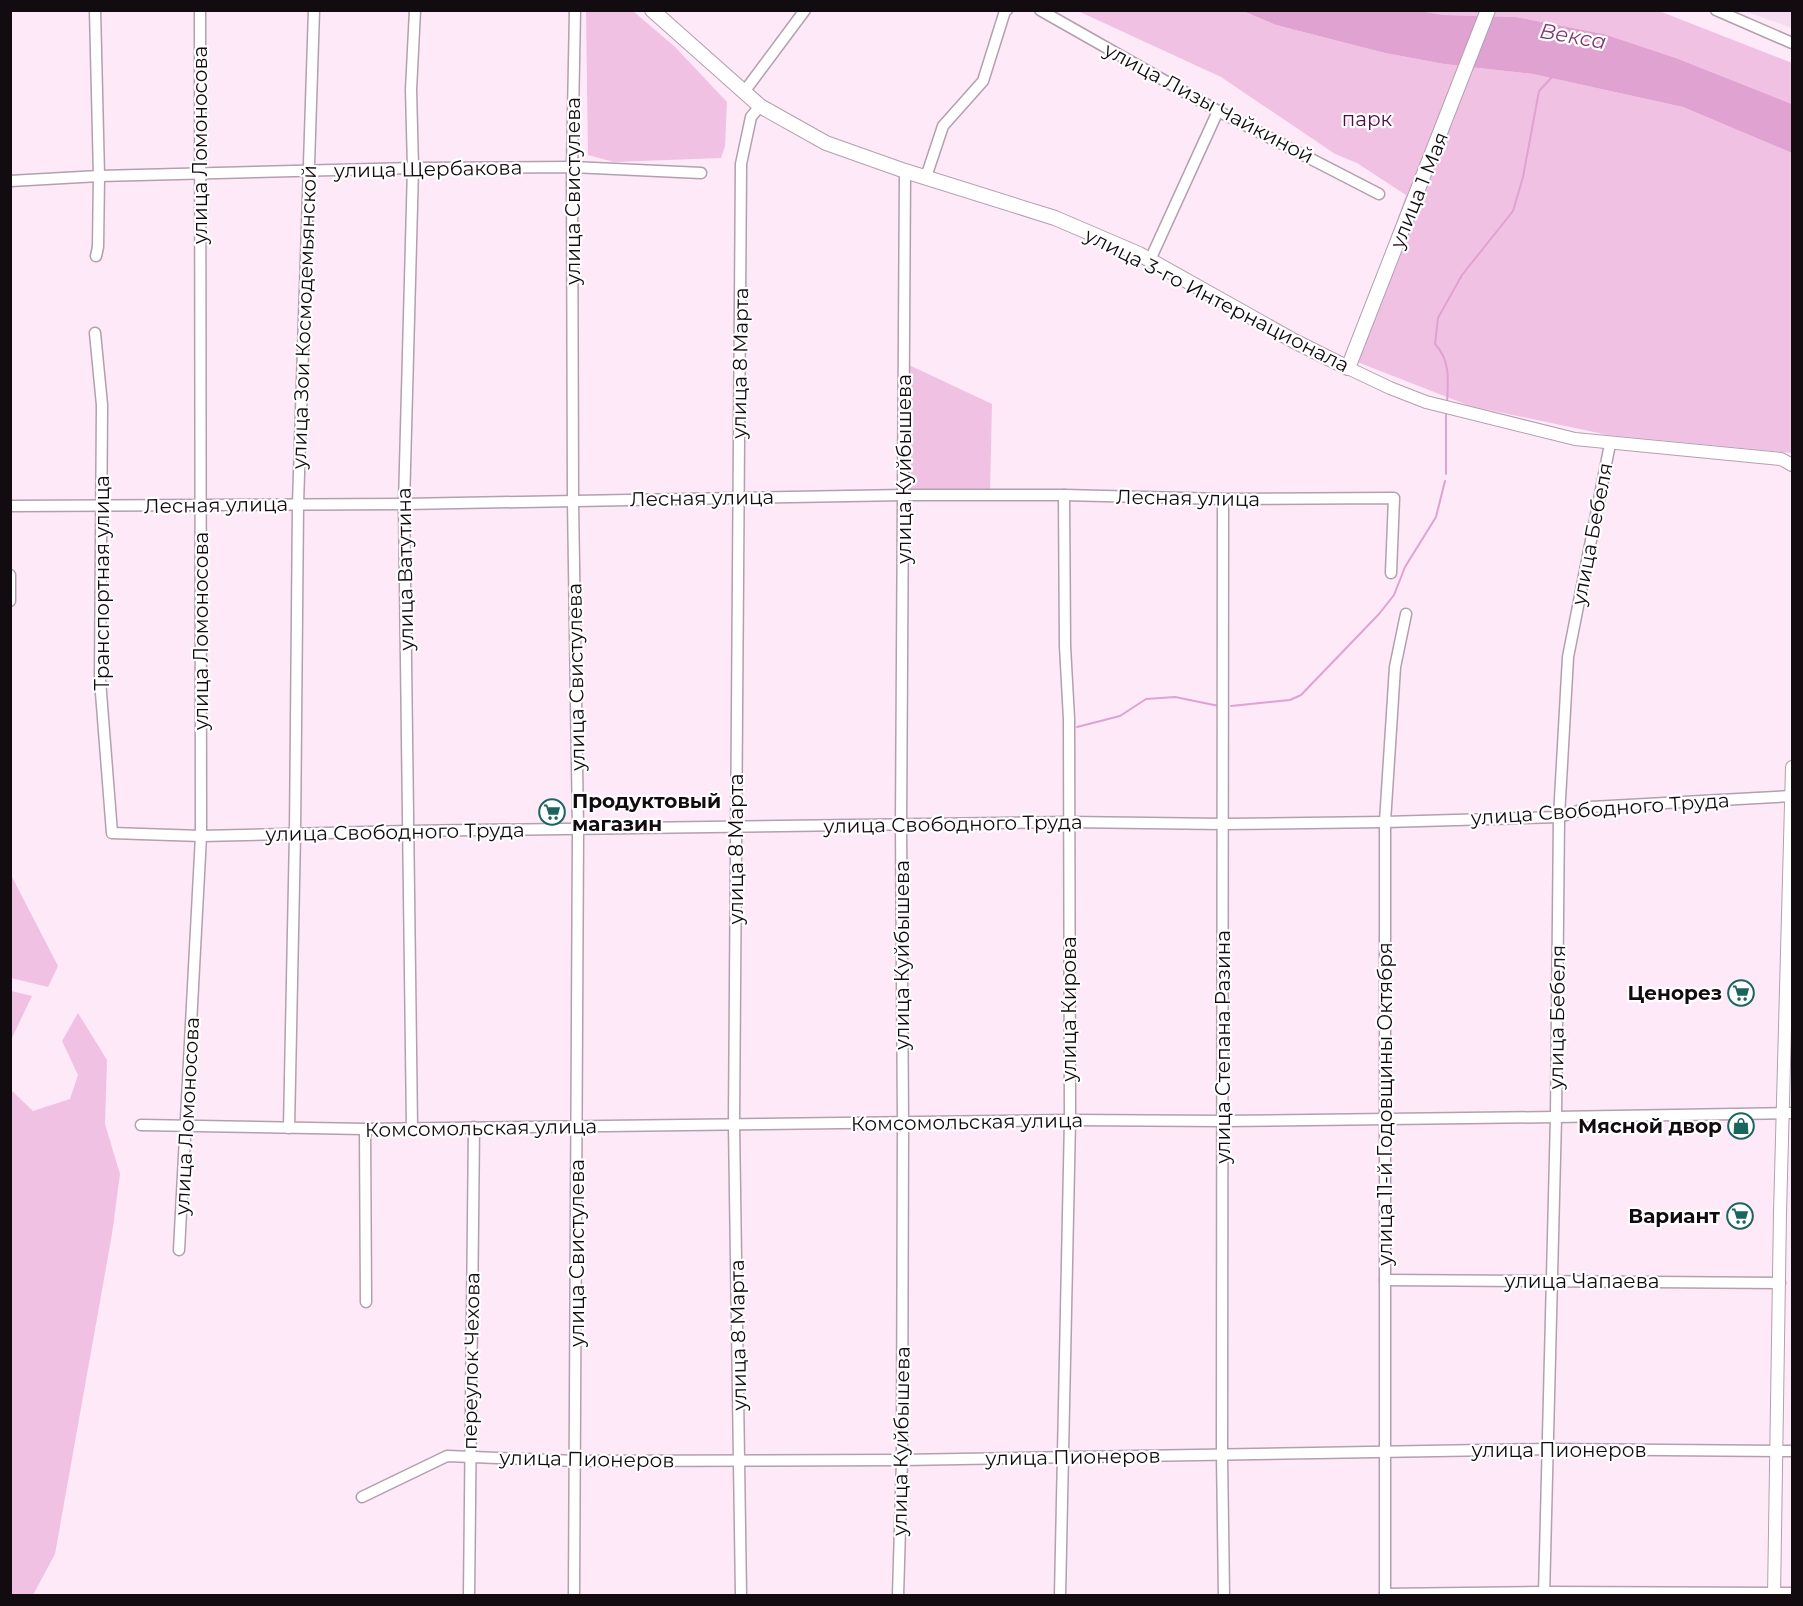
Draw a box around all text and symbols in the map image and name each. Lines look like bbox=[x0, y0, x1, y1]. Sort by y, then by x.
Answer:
water label: Векса bbox=[1538, 18, 1608, 54]
street label: улица Лизы Чайкиной bbox=[1099, 37, 1318, 168]
street label: улица Ломоносова bbox=[188, 46, 212, 245]
street label: улица Свистулева bbox=[561, 97, 585, 286]
park label: парк bbox=[1342, 107, 1393, 131]
street label: улица 1 Мая bbox=[1384, 128, 1453, 253]
street label: улица Щербакова bbox=[333, 155, 522, 183]
street label: улица Зои Космодемьянской bbox=[287, 165, 321, 470]
street label: улица 3-го Интернационала bbox=[1080, 222, 1353, 377]
street label: улица 8 Марта bbox=[727, 287, 753, 440]
street label: улица Куйбышева bbox=[892, 374, 916, 565]
street label: улица Бебеля bbox=[1566, 461, 1618, 608]
street label: Транспортная улица bbox=[90, 475, 114, 691]
street label: Лесная улица bbox=[630, 485, 774, 511]
street label: Лесная улица bbox=[1116, 485, 1260, 511]
street label: улица Ватутина bbox=[392, 487, 418, 652]
street label: Лесная улица bbox=[144, 492, 288, 518]
street label: улица Ломоносова bbox=[189, 532, 213, 731]
street label: улица Свистулева bbox=[562, 583, 590, 772]
street label: улица 8 Марта bbox=[724, 773, 748, 926]
street label: улица Свободного Труда bbox=[1469, 788, 1730, 830]
place label: Продуктовый магазин bbox=[572, 789, 721, 836]
supermarket icon: Продуктовый магазин bbox=[537, 797, 567, 827]
street label: улица Свободного Труда bbox=[822, 810, 1083, 838]
street label: улица Свободного Труда bbox=[264, 818, 525, 846]
street label: улица Куйбышева bbox=[890, 860, 914, 1051]
street label: улица Степана Разина bbox=[1211, 930, 1235, 1165]
street label: улица Кирова bbox=[1057, 936, 1081, 1083]
street label: улица 11-й Годовщины Октября bbox=[1373, 942, 1397, 1267]
street label: улица Бебеля bbox=[1544, 944, 1570, 1091]
supermarket icon: Ценорез bbox=[1726, 978, 1756, 1008]
place label: Ценорез bbox=[1628, 981, 1722, 1005]
street label: улица Ломоносова bbox=[170, 1016, 204, 1217]
street label: Комсомольская улица bbox=[851, 1108, 1083, 1136]
shop icon: Мясной двор bbox=[1726, 1111, 1756, 1141]
street label: Комсомольская улица bbox=[365, 1114, 597, 1142]
place label: Мясной двор bbox=[1578, 1114, 1722, 1138]
street label: улица Свистулева bbox=[565, 1159, 589, 1348]
supermarket icon: Вариант bbox=[1725, 1201, 1755, 1231]
place label: Вариант bbox=[1628, 1204, 1720, 1228]
street label: улица 8 Марта bbox=[725, 1259, 751, 1412]
street label: улица Чапаева bbox=[1504, 1269, 1659, 1293]
street label: переулок Чехова bbox=[457, 1272, 485, 1450]
street label: улица Куйбышева bbox=[887, 1346, 915, 1537]
street label: улица Пионеров bbox=[1470, 1438, 1647, 1462]
street label: улица Пионеров bbox=[984, 1443, 1161, 1471]
street label: улица Пионеров bbox=[498, 1445, 675, 1473]

